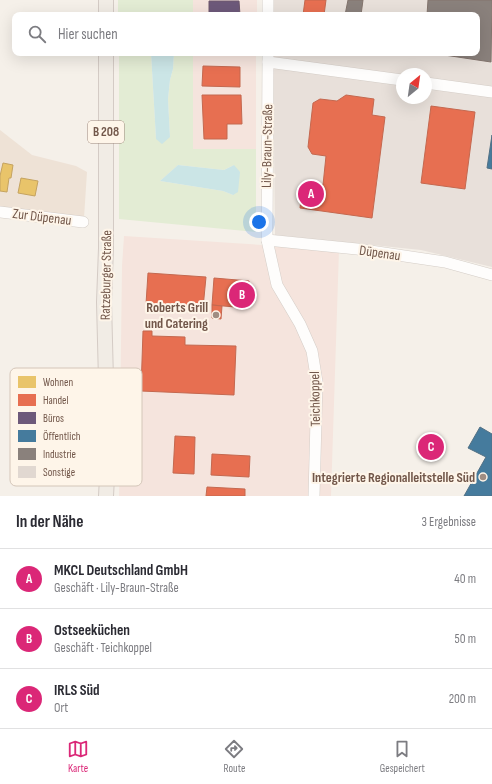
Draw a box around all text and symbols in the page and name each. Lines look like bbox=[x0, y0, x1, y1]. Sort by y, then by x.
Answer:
search box bbox=[12, 12, 480, 56]
icon: search bbox=[26, 23, 48, 45]
text: Hier suchen bbox=[58, 25, 118, 44]
north arrow bbox=[396, 68, 432, 104]
street label: Lily-Braun-Straße bbox=[258, 104, 276, 188]
road number: B 208 bbox=[88, 121, 124, 143]
pin: A bbox=[298, 179, 324, 209]
street label: Zur Düpenau bbox=[12, 205, 73, 229]
your location bbox=[249, 212, 269, 232]
street label: Ratzeburger Straße bbox=[97, 230, 115, 320]
street label: Düpenau bbox=[358, 242, 402, 264]
pin: B bbox=[229, 280, 255, 310]
place label: Roberts Grill und Catering bbox=[145, 299, 208, 332]
marker: Roberts Grill und Catering bbox=[211, 310, 221, 320]
legend bbox=[10, 368, 142, 486]
street label: Teichkoppel bbox=[306, 371, 324, 427]
text: Wohnen bbox=[43, 376, 73, 389]
text: Handel bbox=[43, 394, 69, 407]
text: Büros bbox=[43, 412, 64, 425]
text: Öffentlich bbox=[43, 430, 81, 443]
pin: C bbox=[418, 432, 444, 462]
text: Industrie bbox=[43, 448, 76, 461]
text: Sonstige bbox=[43, 466, 75, 479]
place label: Integrierte Regionalleitstelle Süd bbox=[312, 469, 475, 486]
marker: Integrierte Regionalleitstelle Süd bbox=[478, 472, 488, 482]
text: In der Nähe bbox=[16, 512, 83, 532]
text: 3 Ergebnisse bbox=[422, 514, 476, 530]
text: MKCL Deutschland GmbH bbox=[54, 561, 188, 580]
text: A bbox=[26, 571, 32, 587]
text: 40 m bbox=[454, 571, 476, 587]
text: Geschäft · Lily-Braun-Straße bbox=[54, 580, 179, 596]
text: Ostseeküchen bbox=[54, 621, 130, 640]
text: B bbox=[26, 631, 32, 647]
text: 50 m bbox=[455, 631, 476, 647]
text: Geschäft · Teichkoppel bbox=[54, 640, 152, 656]
text: IRLS Süd bbox=[54, 681, 100, 700]
text: C bbox=[26, 691, 32, 707]
text: 200 m bbox=[449, 691, 476, 707]
text: Ort bbox=[54, 700, 68, 716]
tab: Karte bbox=[67, 738, 89, 775]
tab: Route bbox=[223, 738, 245, 775]
tab: Gespeichert bbox=[380, 738, 425, 775]

